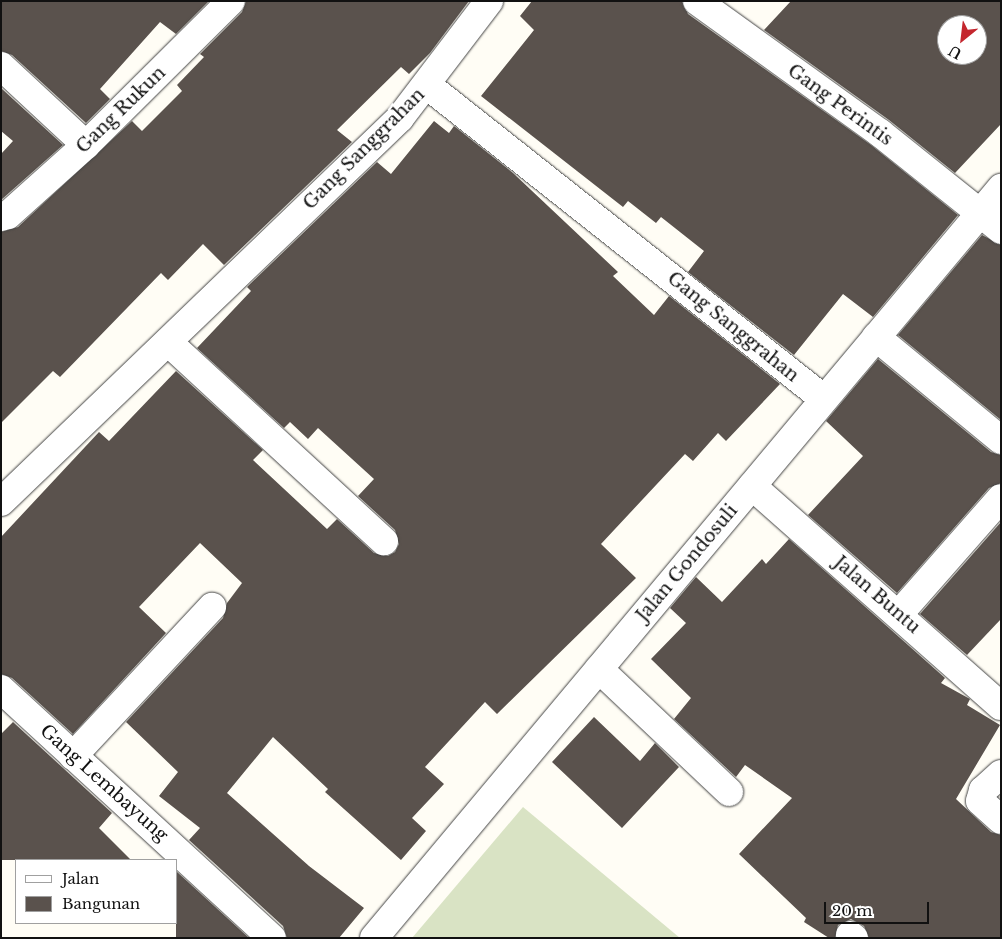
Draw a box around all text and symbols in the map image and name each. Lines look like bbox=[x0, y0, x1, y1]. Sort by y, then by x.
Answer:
north arrow bbox=[937, 15, 987, 65]
text: U bbox=[945, 41, 965, 63]
street label: Gang Perintis bbox=[783, 60, 897, 150]
street label: Gang Rukun bbox=[72, 62, 170, 158]
street label: Gang Sanggrahan bbox=[299, 84, 429, 214]
street label: Gang Sanggrahan bbox=[663, 267, 803, 387]
street label: Jalan Gondosuli bbox=[632, 500, 742, 626]
street label: Jalan Buntu bbox=[830, 552, 924, 638]
street label: Gang Lembayung bbox=[36, 720, 172, 846]
legend bbox=[15, 859, 178, 924]
text: Jalan bbox=[62, 869, 99, 888]
scale bar bbox=[827, 892, 932, 924]
text: Bangunan bbox=[62, 894, 140, 913]
text: 20 m bbox=[832, 901, 872, 920]

